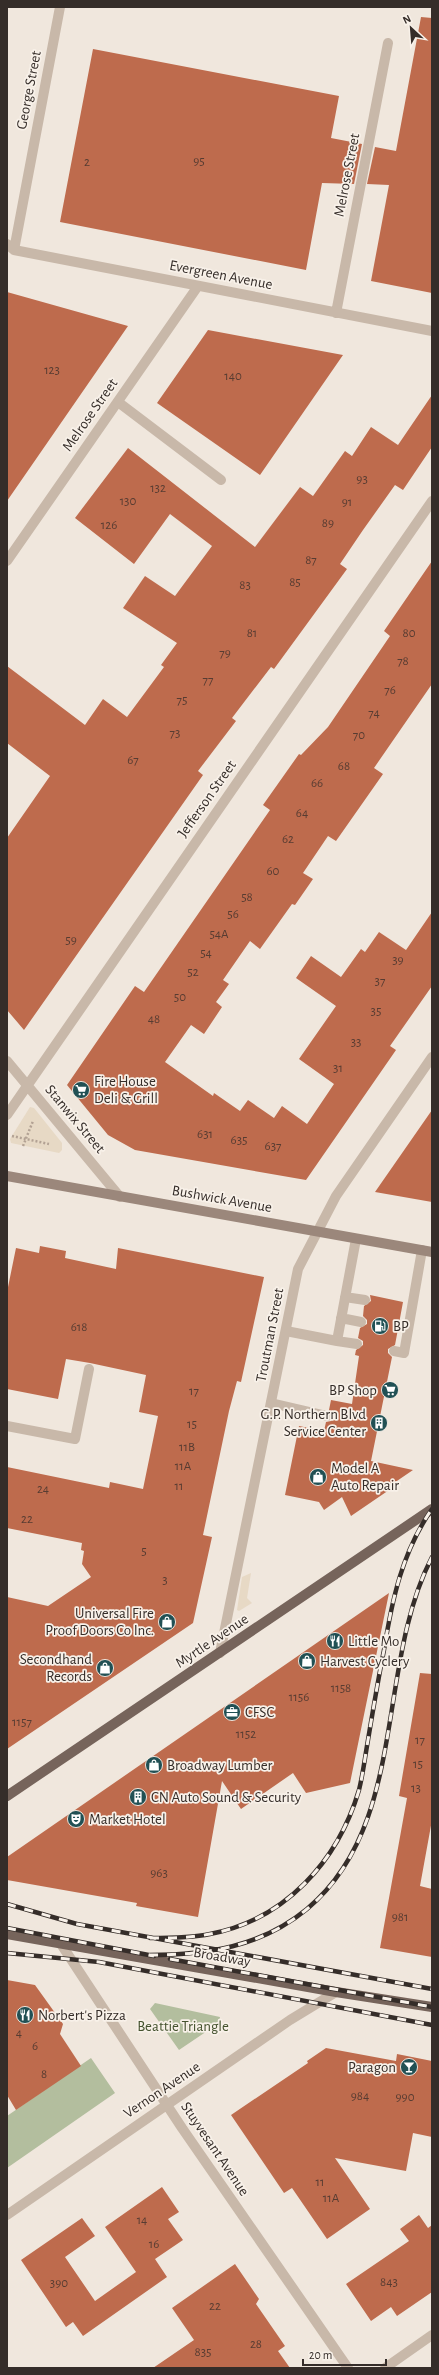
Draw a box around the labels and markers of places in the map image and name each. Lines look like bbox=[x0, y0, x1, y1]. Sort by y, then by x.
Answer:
place label: Fire House Deli & Grill bbox=[94, 1074, 158, 1106]
supermarket icon: Fire House Deli & Grill bbox=[71, 1080, 91, 1100]
fuel station icon: BP bbox=[370, 1316, 390, 1336]
place label: BP bbox=[393, 1319, 409, 1334]
supermarket icon: BP Shop bbox=[380, 1380, 400, 1400]
place label: BP Shop bbox=[329, 1383, 377, 1398]
place label: G.P. Northern Blvd Service Center bbox=[260, 1407, 366, 1439]
building icon: G.P. Northern Blvd Service Center bbox=[369, 1413, 389, 1433]
place label: Model A Auto Repair bbox=[331, 1461, 399, 1493]
shop icon: Model A Auto Repair bbox=[308, 1467, 328, 1487]
place label: Universal Fire Proof Doors Co Inc. bbox=[45, 1606, 154, 1638]
shop icon: Universal Fire Proof Doors Co Inc. bbox=[157, 1612, 177, 1632]
restaurant icon: Little Mo bbox=[325, 1631, 345, 1651]
place label: Little Mo bbox=[348, 1634, 399, 1649]
shop icon: Harvest Cyclery bbox=[297, 1651, 317, 1671]
place label: Secondhand Records bbox=[20, 1652, 92, 1684]
place label: Harvest Cyclery bbox=[320, 1654, 410, 1669]
shop icon: Secondhand Records bbox=[95, 1658, 115, 1678]
office icon: CFSC bbox=[222, 1702, 242, 1722]
place label: CFSC bbox=[245, 1705, 274, 1720]
shop icon: Broadway Lumber bbox=[144, 1755, 164, 1775]
place label: Broadway Lumber bbox=[167, 1758, 273, 1773]
building icon: CN Auto Sound & Security bbox=[128, 1787, 148, 1807]
place label: CN Auto Sound & Security bbox=[151, 1790, 302, 1805]
theatre icon: Market Hotel bbox=[66, 1809, 86, 1829]
place label: Market Hotel bbox=[89, 1812, 166, 1827]
restaurant icon: Norbert's Pizza bbox=[15, 2005, 35, 2025]
place label: Norbert's Pizza bbox=[38, 2008, 126, 2023]
bar icon: Paragon bbox=[399, 2057, 419, 2077]
place label: Paragon bbox=[348, 2060, 396, 2075]

